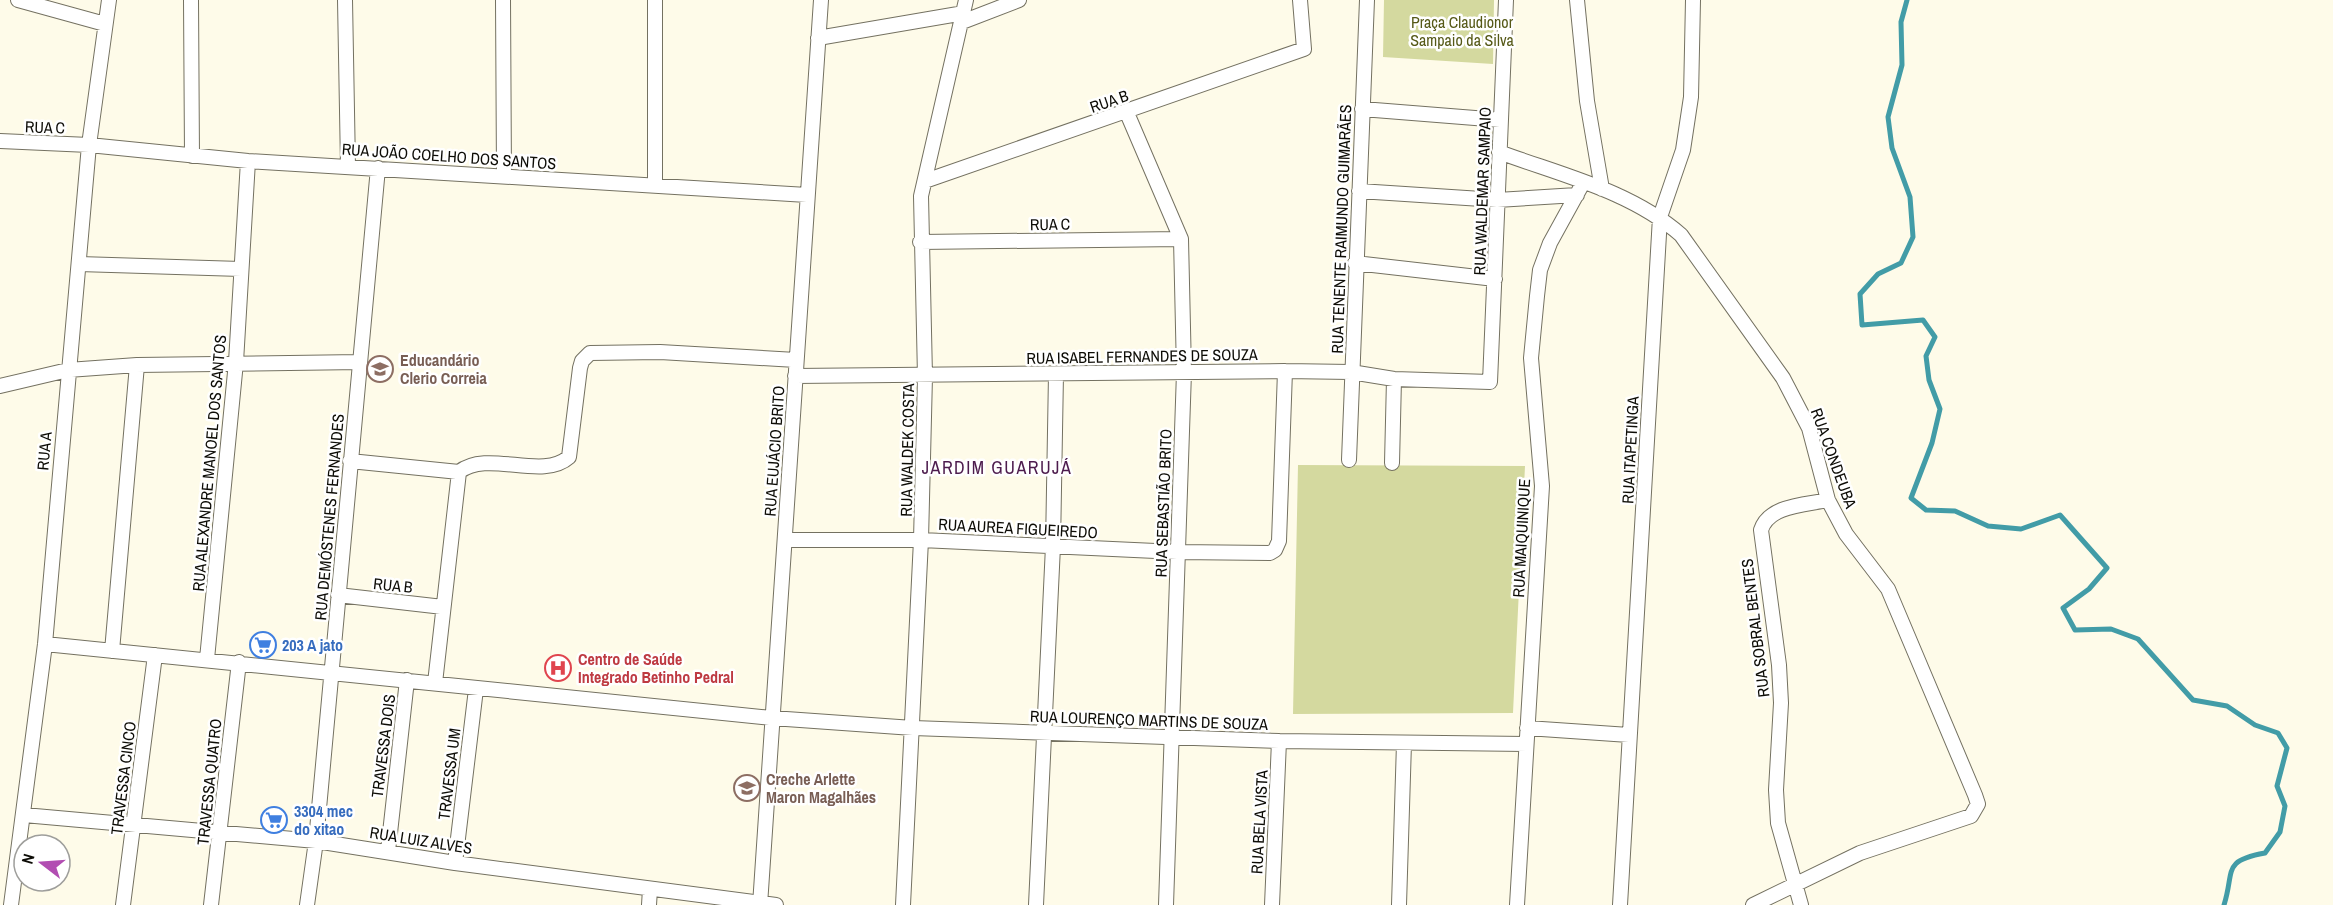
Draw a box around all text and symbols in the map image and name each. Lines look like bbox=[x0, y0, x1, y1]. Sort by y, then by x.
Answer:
park label: Praça Claudionor Sampaio da Silva bbox=[1410, 11, 1514, 51]
street label: RUA B bbox=[1087, 84, 1131, 118]
street label: RUA TENENTE RAIMUNDO GUIMARÃES bbox=[1326, 104, 1356, 354]
street label: RUA WALDEMAR SAMPAIO bbox=[1468, 106, 1496, 276]
street label: RUA C bbox=[25, 115, 65, 139]
street label: RUA JOÃO COELHO DOS SANTOS bbox=[341, 138, 557, 174]
street label: RUA C bbox=[1030, 213, 1070, 235]
street label: RUA ALEXANDRE MANOEL DOS SANTOS bbox=[187, 334, 231, 592]
street label: RUA ISABEL FERNANDES DE SOUZA bbox=[1026, 343, 1258, 369]
place label: Educandário Clerio Correia bbox=[400, 349, 487, 389]
school or university icon: Educandário Clerio Correia bbox=[365, 354, 395, 384]
street label: RUA WALDEK COSTA bbox=[895, 383, 919, 517]
street label: RUA EUJÁCIO BRITO bbox=[758, 385, 790, 517]
street label: RUA ITAPETINGA bbox=[1616, 395, 1644, 504]
street label: RUA CONDEUBA bbox=[1806, 405, 1862, 511]
street label: RUA DEMÓSTENES FERNANDES bbox=[309, 413, 349, 621]
street label: RUA SEBASTIÃO BRITO bbox=[1149, 428, 1177, 578]
street label: RUA A bbox=[31, 431, 57, 471]
district label: JARDIM GUARUJÁ bbox=[922, 455, 1072, 480]
street label: RUA MAIQUINIQUE bbox=[1507, 478, 1535, 598]
street label: RUA AUREA FIGUEIREDO bbox=[938, 513, 1098, 543]
street label: RUA SOBRAL BENTES bbox=[1736, 557, 1774, 699]
street label: RUA B bbox=[372, 572, 414, 598]
supermarket icon: 203 A jato bbox=[248, 630, 278, 660]
place label: 203 A jato bbox=[282, 634, 343, 656]
place label: Centro de Saúde Integrado Betinho Pedral bbox=[578, 648, 734, 688]
hospital icon: Centro de Saúde Integrado Betinho Pedral bbox=[543, 653, 573, 683]
street label: TRAVESSA DOIS bbox=[366, 693, 400, 799]
street label: RUA LOURENÇO MARTINS DE SOUZA bbox=[1030, 705, 1269, 735]
street label: TRAVESSA QUATRO bbox=[191, 718, 227, 846]
street label: TRAVESSA CINCO bbox=[105, 720, 141, 836]
street label: TRAVESSA UM bbox=[432, 727, 466, 821]
place label: Creche Arlette Maron Magalhães bbox=[766, 768, 876, 808]
street label: RUA BELA VISTA bbox=[1245, 769, 1273, 875]
school or university icon: Creche Arlette Maron Magalhães bbox=[732, 773, 762, 803]
place label: 3304 mec do xitao bbox=[294, 800, 353, 840]
supermarket icon: 3304 mec do xitao bbox=[259, 805, 289, 835]
street label: RUA LUIZ ALVES bbox=[368, 821, 474, 859]
north arrow bbox=[12, 833, 72, 893]
text: N bbox=[16, 851, 40, 866]

